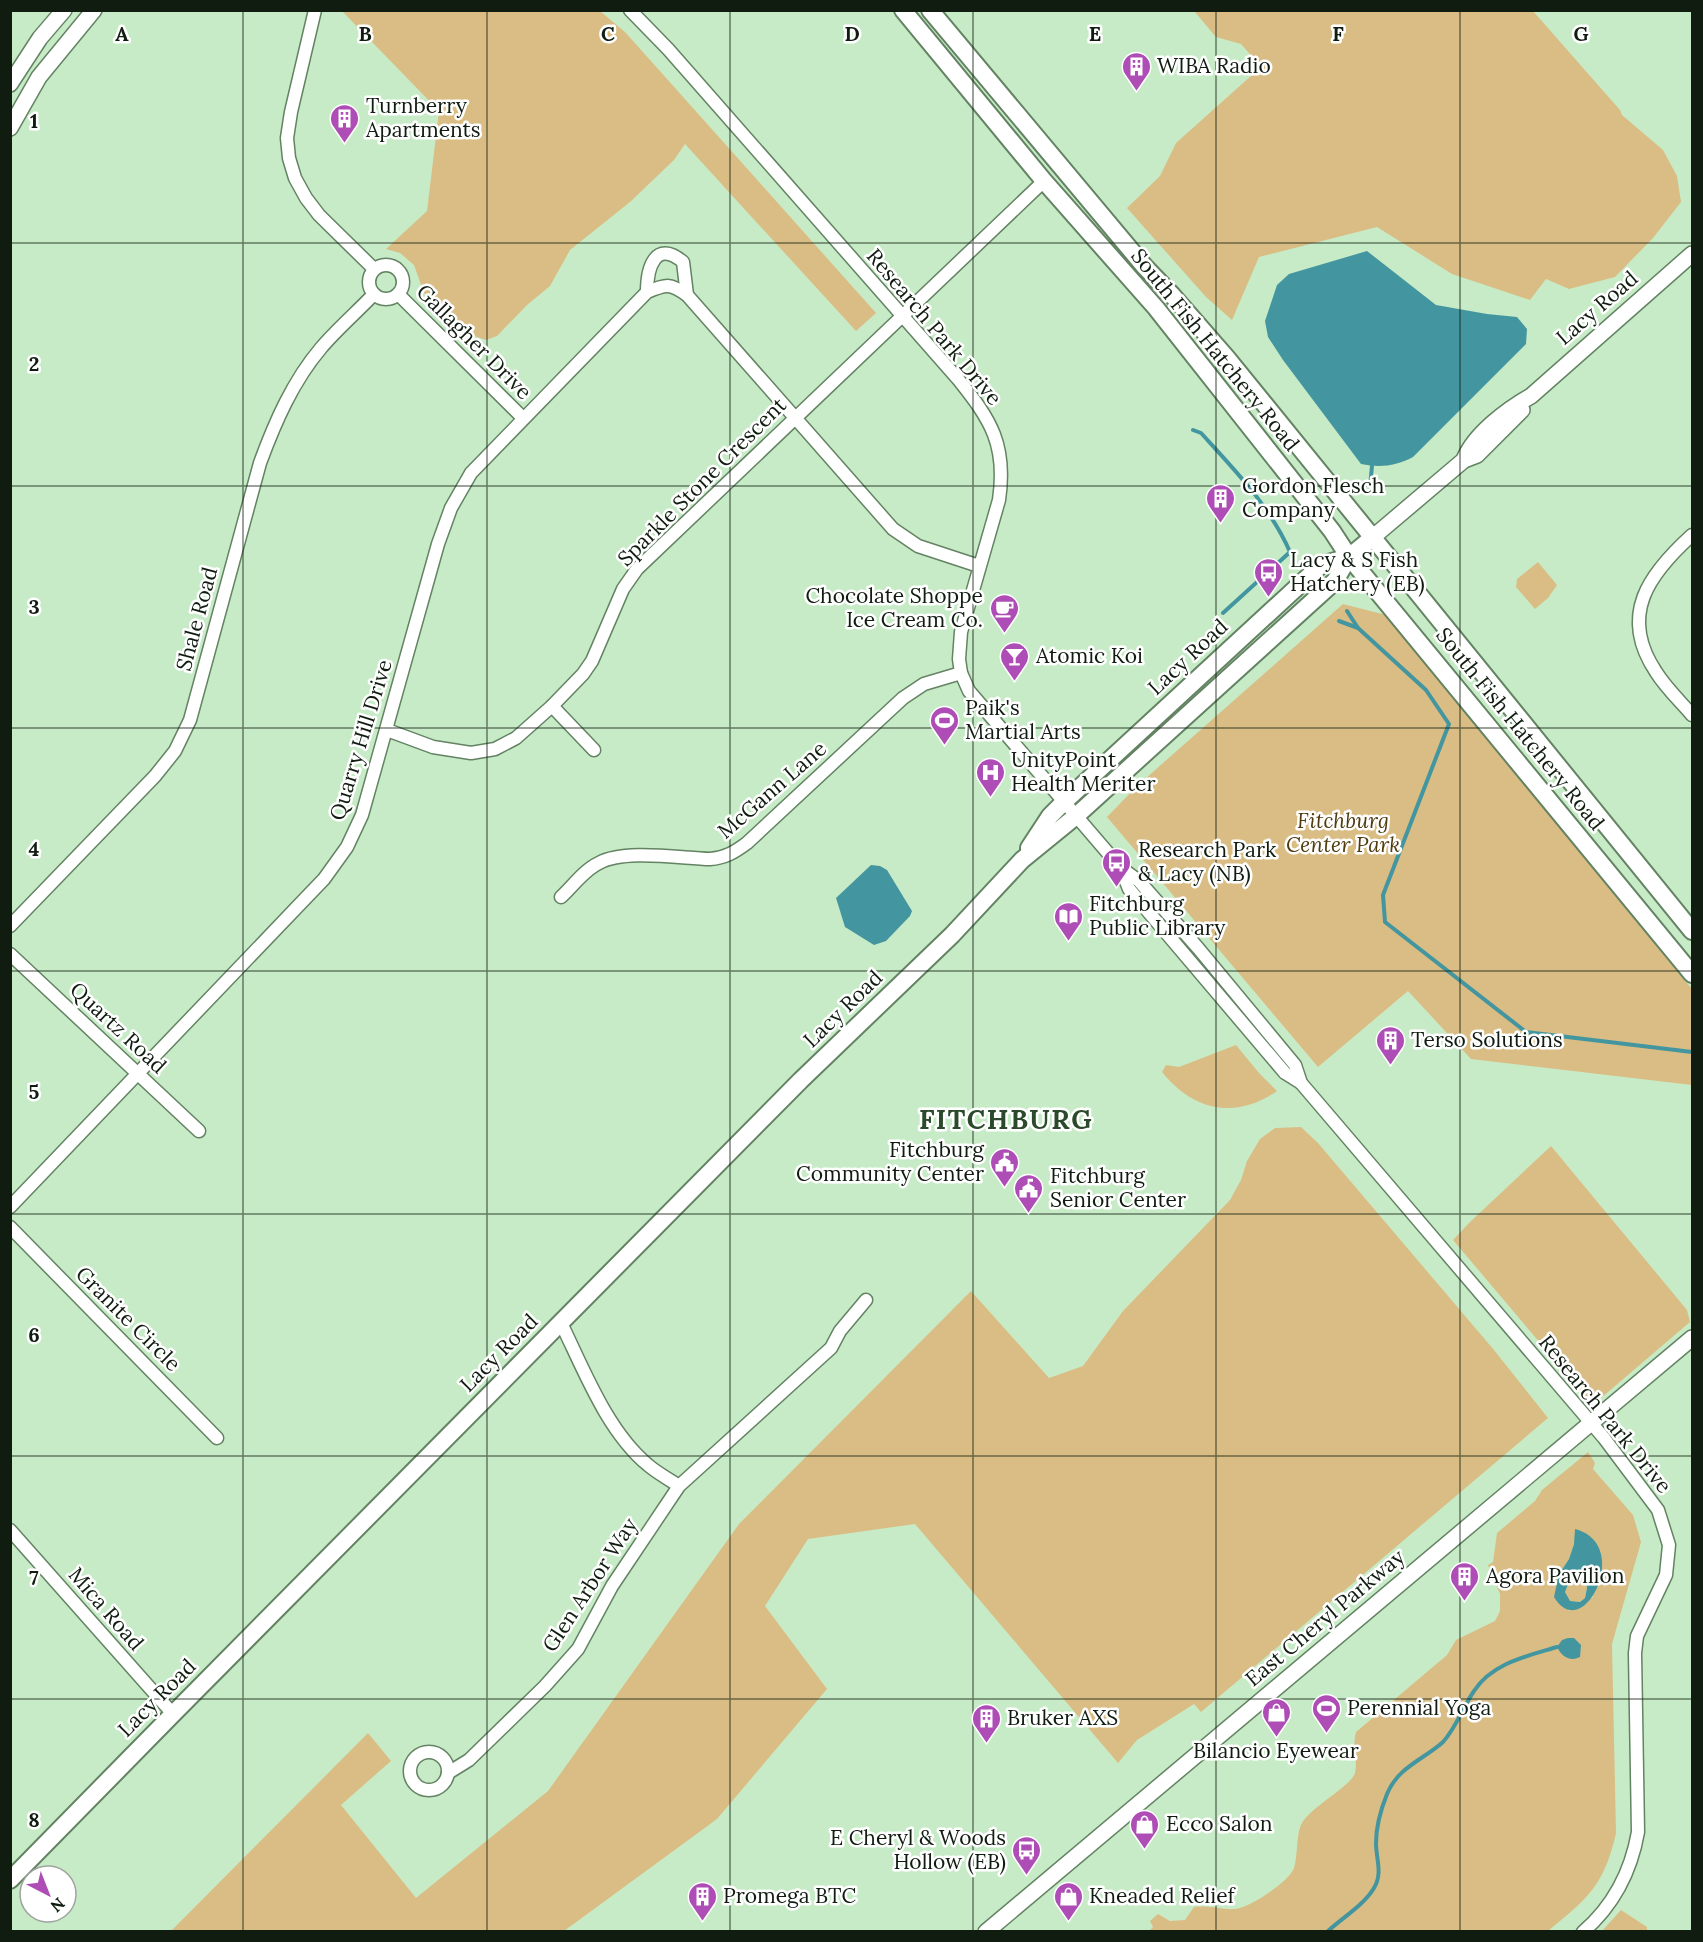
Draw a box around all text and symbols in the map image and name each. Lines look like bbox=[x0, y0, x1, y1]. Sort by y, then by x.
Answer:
text: A bbox=[115, 21, 129, 46]
text: B bbox=[358, 21, 372, 46]
text: C bbox=[601, 21, 615, 46]
text: D bbox=[844, 21, 860, 46]
text: E bbox=[1089, 21, 1101, 46]
text: F bbox=[1332, 21, 1344, 46]
text: G bbox=[1573, 21, 1589, 46]
building icon: WIBA Radio bbox=[1120, 50, 1152, 92]
place label: WIBA Radio bbox=[1157, 52, 1271, 79]
place label: Turnberry Apartments bbox=[365, 92, 480, 143]
building icon: Turnberry Apartments bbox=[329, 102, 361, 144]
text: 1 bbox=[30, 108, 38, 133]
street label: Research Park Drive bbox=[861, 243, 1008, 411]
street label: South Fish Hatchery Road bbox=[1125, 243, 1305, 457]
street label: Lacy Road bbox=[1550, 265, 1643, 351]
street label: Gallagher Drive bbox=[411, 278, 538, 405]
text: 2 bbox=[29, 351, 39, 376]
street label: Sparkle Stone Crescent bbox=[612, 391, 792, 572]
place label: Gordon Flesch Company bbox=[1242, 472, 1384, 523]
building icon: Gordon Flesch Company bbox=[1205, 482, 1237, 524]
place label: Lacy & S Fish Hatchery (EB) bbox=[1290, 546, 1425, 597]
bus stop icon: Lacy & S Fish Hatchery (EB) bbox=[1253, 556, 1285, 598]
street label: Shale Road bbox=[170, 564, 223, 674]
place label: Chocolate Shoppe Ice Cream Co. bbox=[805, 582, 983, 633]
cafe icon: Chocolate Shoppe Ice Cream Co. bbox=[988, 592, 1020, 634]
text: 3 bbox=[28, 594, 40, 619]
street label: Lacy Road bbox=[1142, 613, 1233, 701]
street label: South Fish Hatchery Road bbox=[1430, 622, 1610, 836]
bar icon: Atomic Koi bbox=[999, 640, 1031, 682]
place label: Atomic Koi bbox=[1035, 642, 1143, 669]
street label: Quarry Hill Drive bbox=[323, 656, 398, 824]
place label: Paik's Martial Arts bbox=[965, 694, 1081, 745]
sports icon: Paik's Martial Arts bbox=[928, 704, 960, 746]
street label: McGann Lane bbox=[712, 735, 832, 844]
place label: UnityPoint Health Meriter bbox=[1011, 746, 1155, 797]
hospital icon: UnityPoint Health Meriter bbox=[974, 756, 1006, 798]
park label: Fitchburg Center Park bbox=[1286, 807, 1400, 858]
text: 4 bbox=[29, 836, 40, 861]
place label: Research Park & Lacy (NB) bbox=[1138, 836, 1277, 887]
bus stop icon: Research Park & Lacy (NB) bbox=[1101, 846, 1133, 888]
place label: Fitchburg Public Library bbox=[1089, 890, 1225, 941]
library icon: Fitchburg Public Library bbox=[1052, 900, 1084, 942]
street label: Lacy Road bbox=[797, 964, 888, 1053]
street label: Quartz Road bbox=[64, 976, 172, 1079]
building icon: Terso Solutions bbox=[1374, 1024, 1406, 1066]
place label: Terso Solutions bbox=[1411, 1026, 1563, 1053]
text: 5 bbox=[29, 1079, 40, 1104]
district label: FITCHBURG bbox=[919, 1102, 1093, 1136]
place label: Fitchburg Community Center bbox=[796, 1136, 984, 1187]
public building icon: Fitchburg Community Center bbox=[989, 1146, 1021, 1188]
place label: Fitchburg Senior Center bbox=[1050, 1162, 1186, 1213]
public building icon: Fitchburg Senior Center bbox=[1013, 1172, 1045, 1214]
street label: Granite Circle bbox=[70, 1260, 187, 1377]
street label: Lacy Road bbox=[454, 1308, 543, 1397]
text: 6 bbox=[28, 1322, 40, 1347]
street label: Research Park Drive bbox=[1533, 1329, 1678, 1498]
street label: Glen Arbor Way bbox=[536, 1513, 643, 1657]
street label: East Cheryl Parkway bbox=[1240, 1543, 1410, 1692]
building icon: Agora Pavilion bbox=[1449, 1560, 1481, 1602]
street label: Mica Road bbox=[63, 1562, 150, 1656]
place label: Agora Pavilion bbox=[1485, 1562, 1625, 1589]
text: 7 bbox=[29, 1565, 39, 1590]
street label: Lacy Road bbox=[112, 1653, 201, 1742]
sports icon: Perennial Yoga bbox=[1310, 1692, 1342, 1734]
place label: Perennial Yoga bbox=[1347, 1694, 1491, 1721]
shop icon: Bilancio Eyewear bbox=[1260, 1696, 1292, 1738]
building icon: Bruker AXS bbox=[970, 1702, 1002, 1744]
place label: Bruker AXS bbox=[1007, 1704, 1118, 1731]
place label: Bilancio Eyewear bbox=[1193, 1737, 1359, 1764]
text: 8 bbox=[28, 1807, 40, 1832]
shop icon: Ecco Salon bbox=[1129, 1808, 1161, 1850]
place label: Ecco Salon bbox=[1166, 1810, 1273, 1837]
place label: E Cheryl & Woods Hollow (EB) bbox=[830, 1824, 1006, 1875]
bus stop icon: E Cheryl & Woods Hollow (EB) bbox=[1011, 1834, 1043, 1876]
north arrow bbox=[18, 1864, 78, 1924]
building icon: Promega BTC bbox=[686, 1880, 718, 1922]
shop icon: Kneaded Relief bbox=[1052, 1880, 1084, 1922]
place label: Promega BTC bbox=[723, 1882, 856, 1909]
place label: Kneaded Relief bbox=[1089, 1882, 1237, 1909]
text: N bbox=[47, 1894, 69, 1917]

